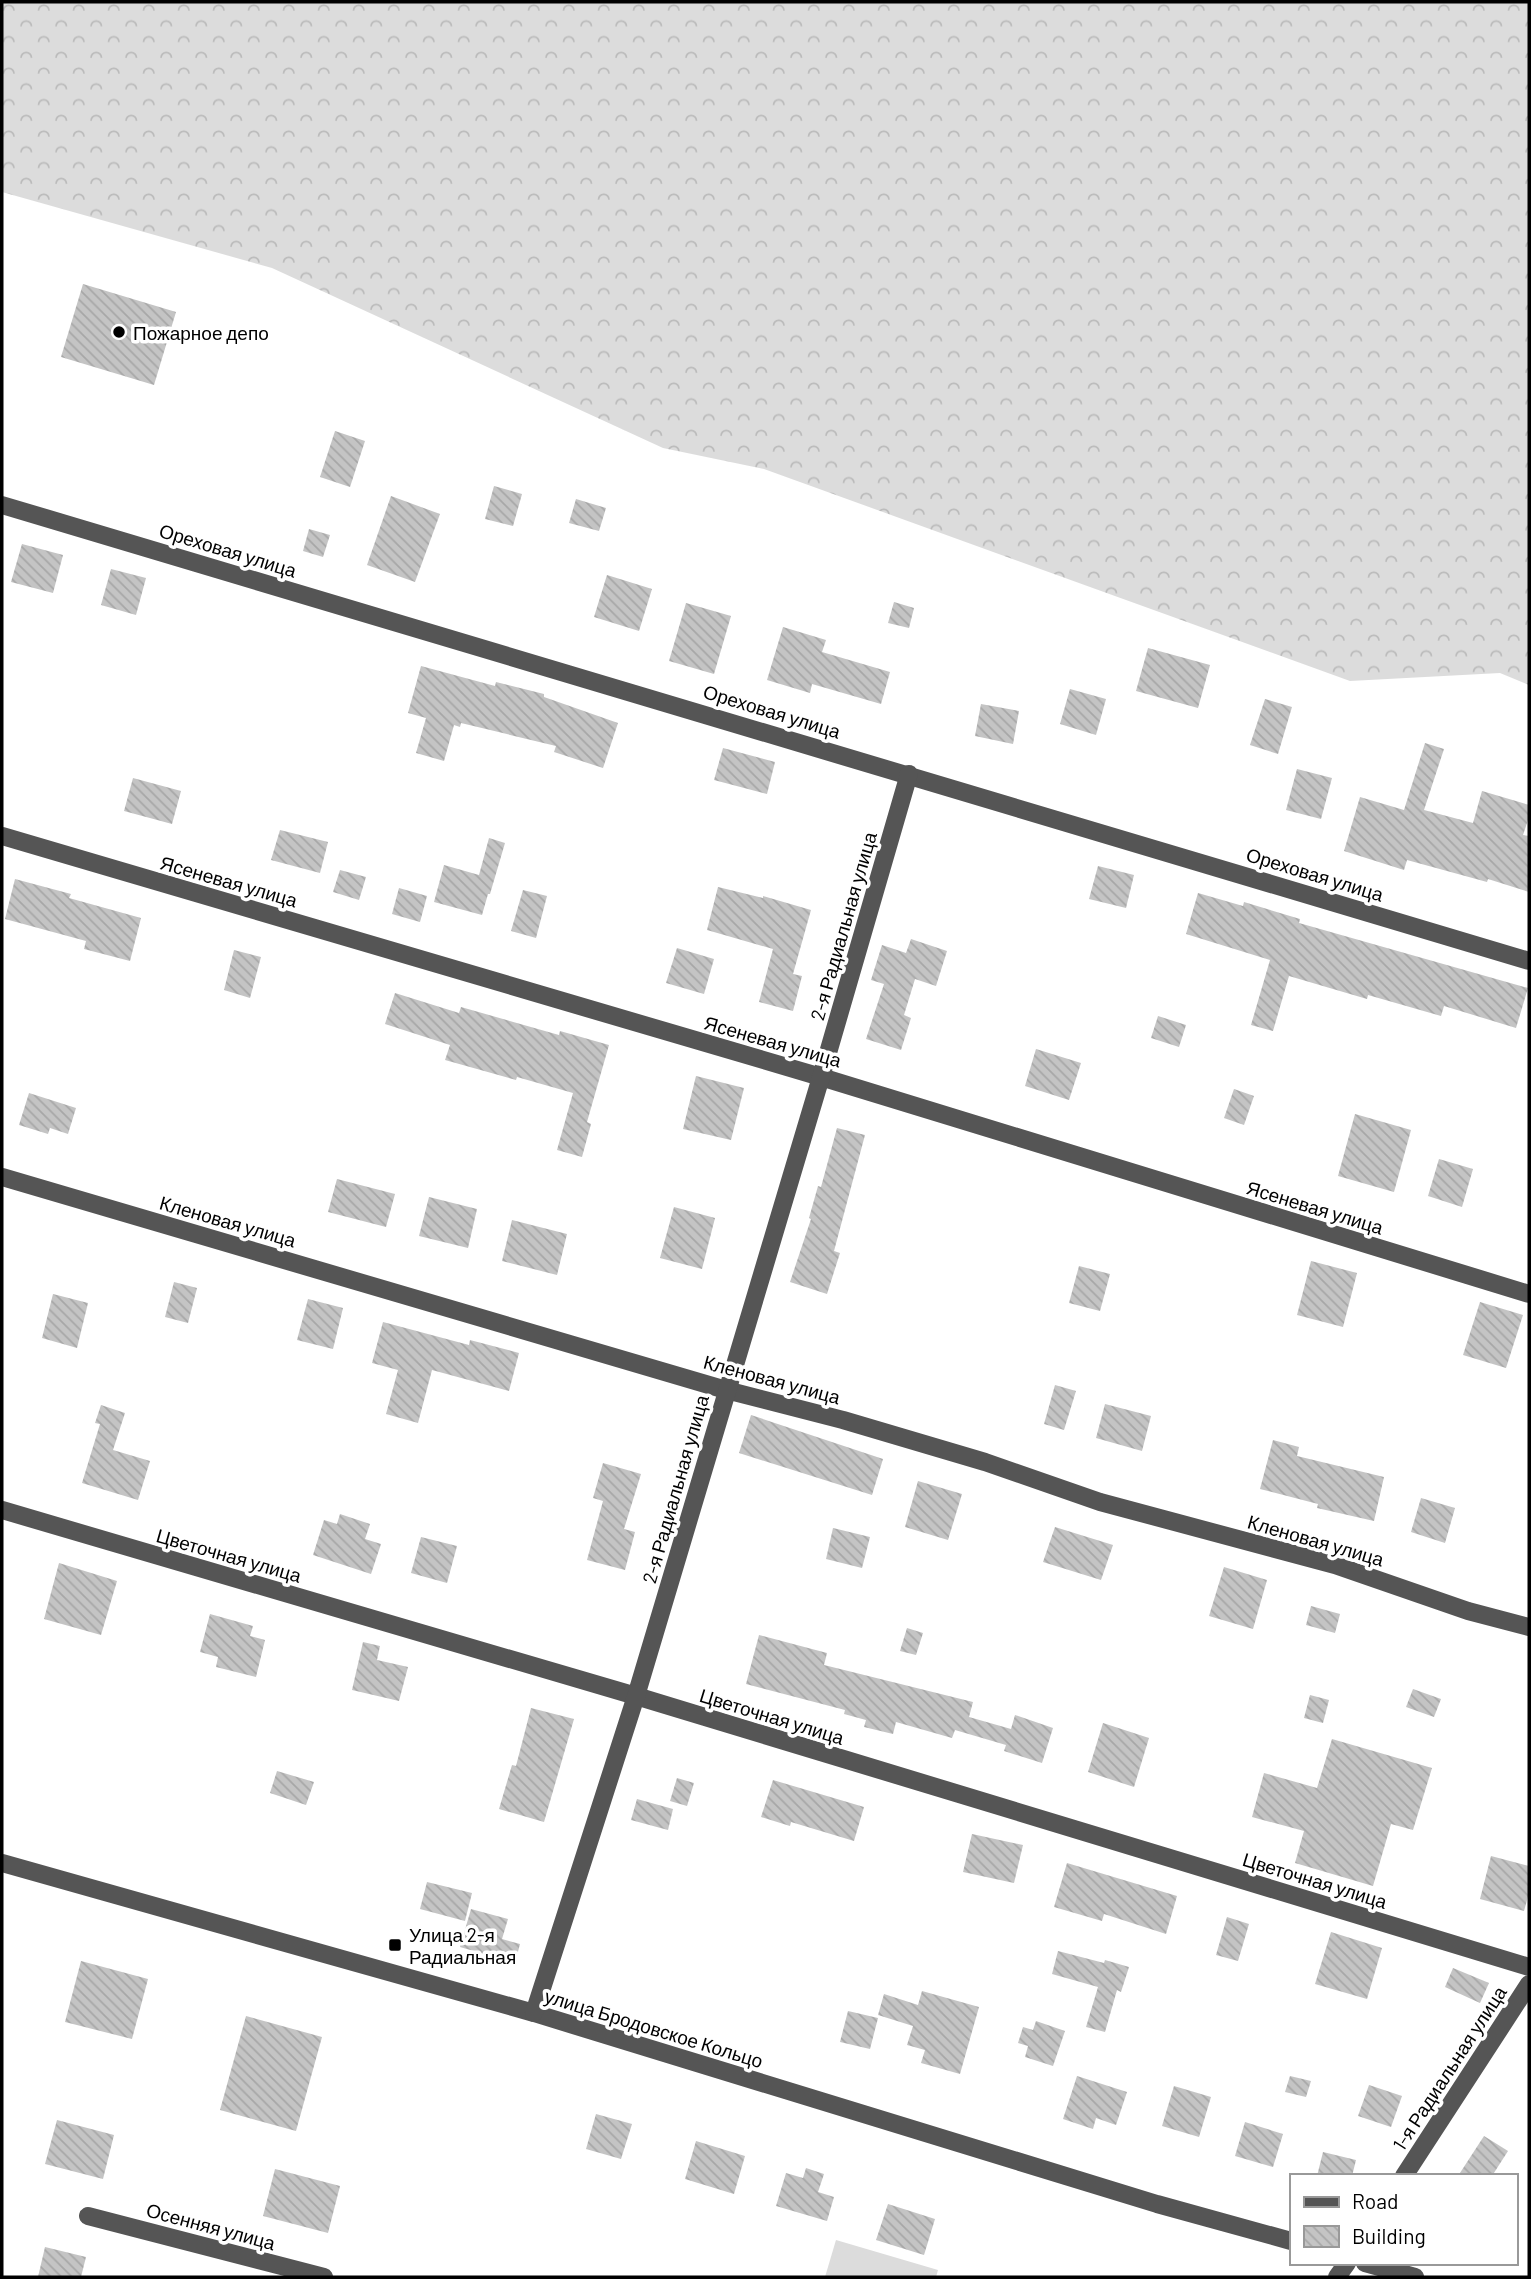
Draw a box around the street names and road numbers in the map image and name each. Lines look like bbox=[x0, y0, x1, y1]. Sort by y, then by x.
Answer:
street label: Ореховая улица bbox=[157, 518, 300, 582]
street label: Ореховая улица bbox=[701, 679, 844, 743]
street label: 2-я Радиальная улица bbox=[805, 829, 881, 1023]
street label: Ореховая улица bbox=[1244, 842, 1387, 906]
street label: Ясеневая улица bbox=[158, 850, 301, 912]
street label: Ясеневая улица bbox=[702, 1010, 845, 1072]
street label: Ясеневая улица bbox=[1244, 1175, 1386, 1239]
street label: Кленовая улица bbox=[157, 1191, 299, 1252]
street label: Кленовая улица bbox=[701, 1350, 843, 1408]
street label: 2-я Радиальная улица bbox=[637, 1392, 713, 1586]
street label: Кленовая улица bbox=[1245, 1510, 1387, 1571]
street label: Цветочная улица bbox=[154, 1523, 305, 1587]
street label: Цветочная улица bbox=[697, 1683, 847, 1749]
street label: Цветочная улица bbox=[1240, 1847, 1390, 1913]
street label: 1-я Радиальная улица bbox=[1387, 1981, 1511, 2155]
street label: улица Бродовское Кольцо bbox=[542, 1984, 766, 2072]
street label: Осенняя улица bbox=[144, 2198, 278, 2254]

